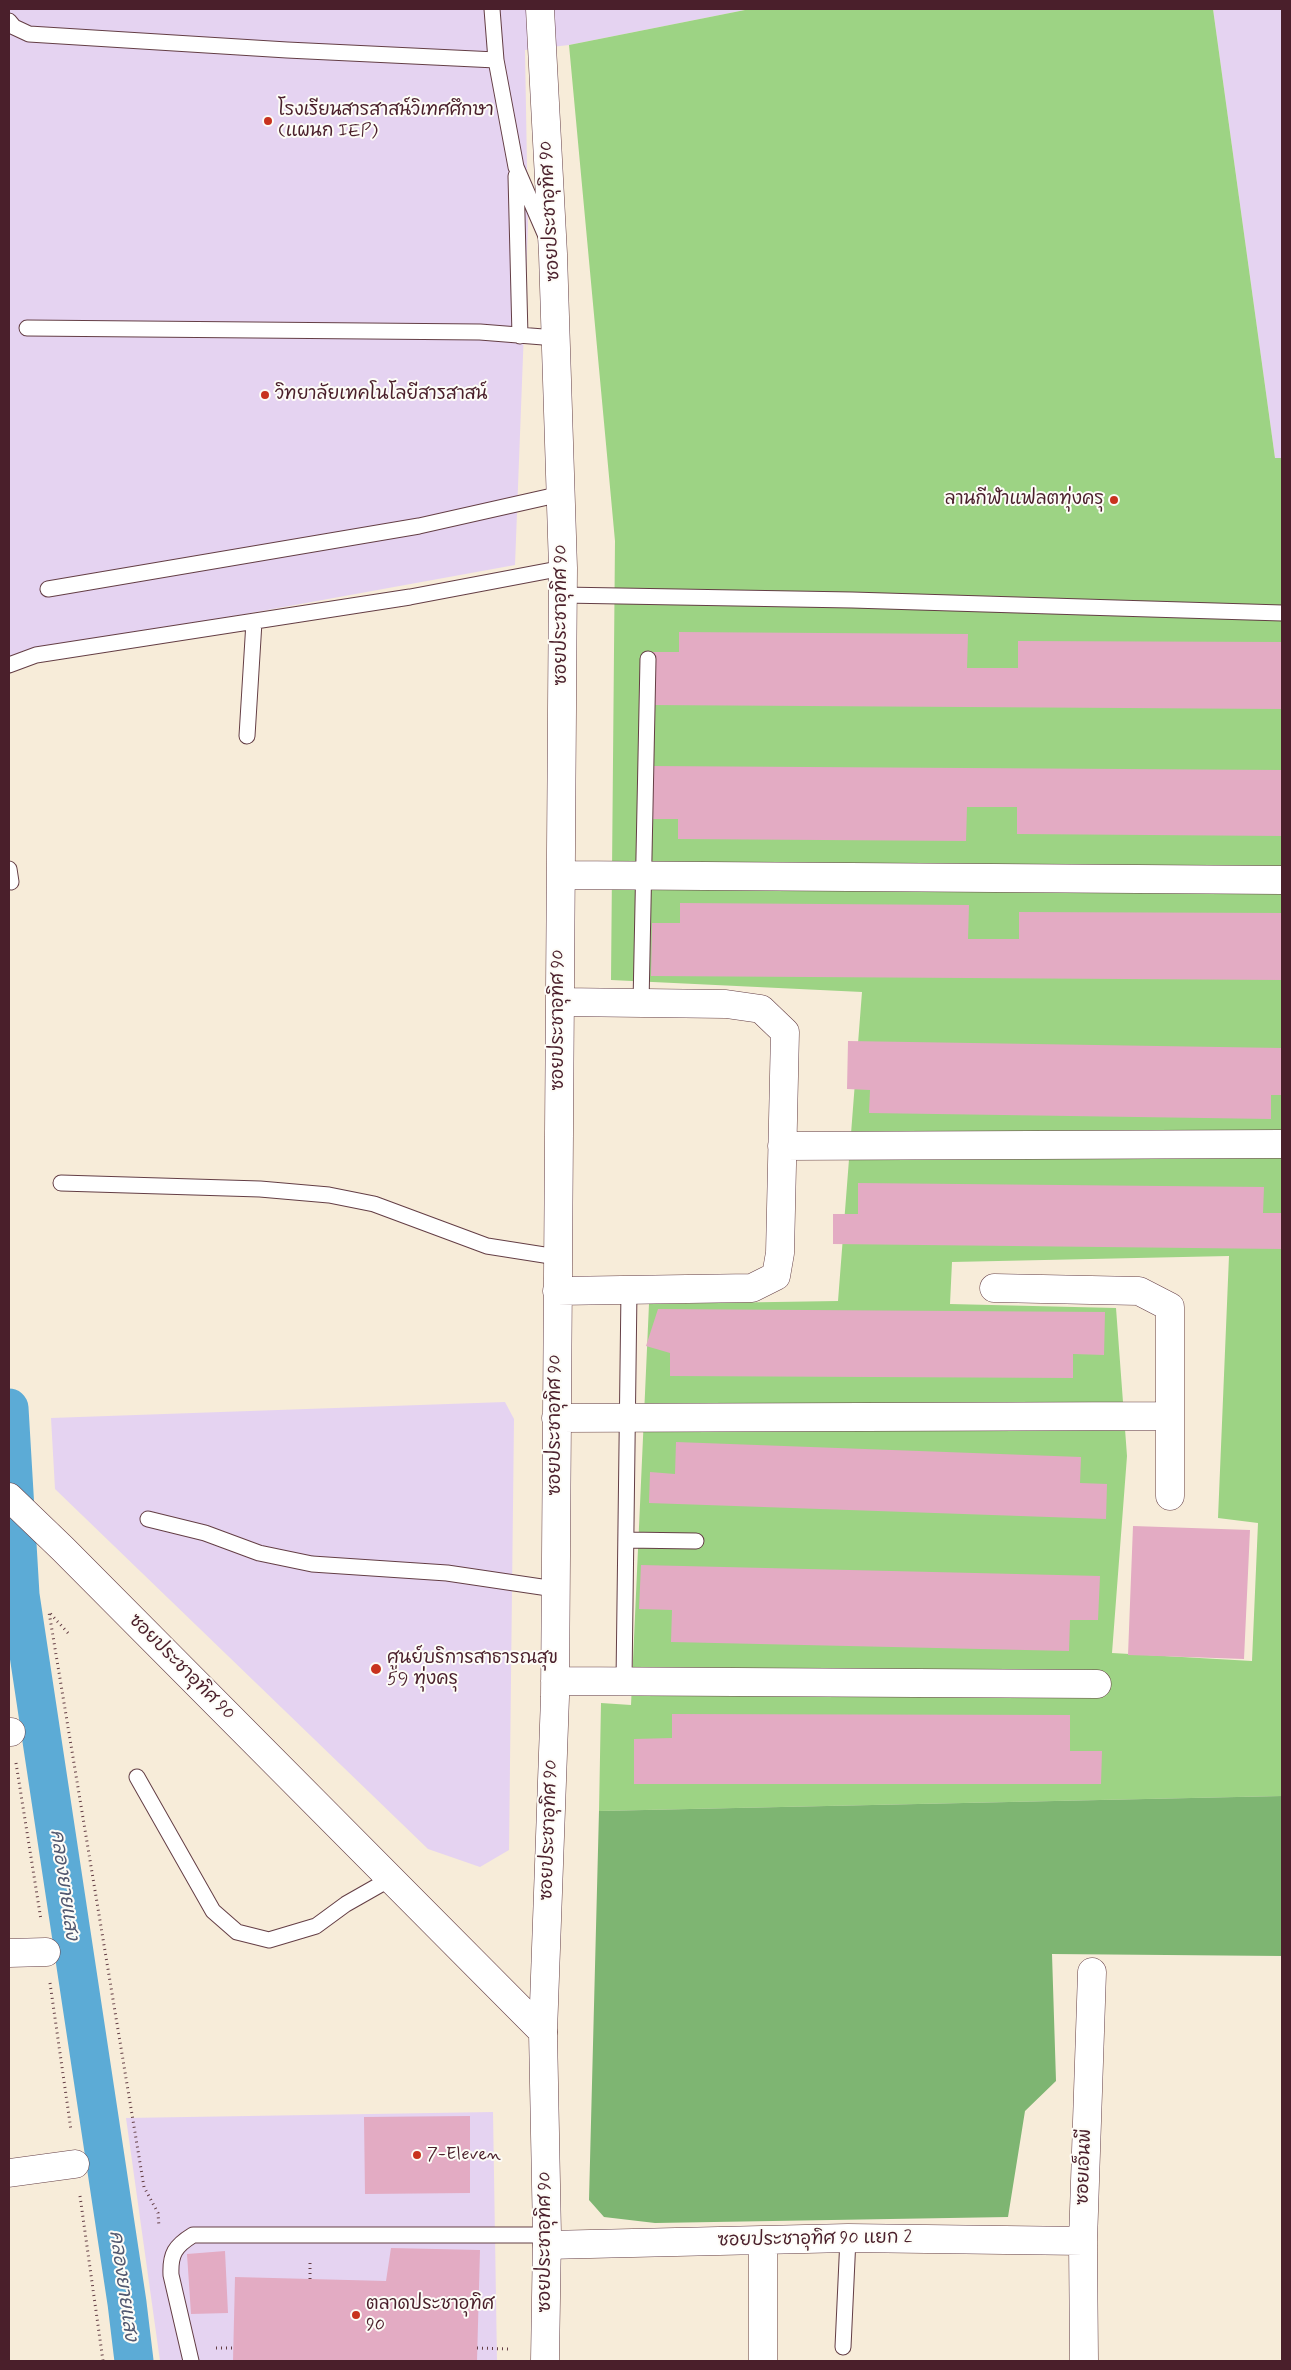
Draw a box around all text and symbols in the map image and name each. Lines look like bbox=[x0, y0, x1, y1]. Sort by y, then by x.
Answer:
place label: โรงเรียนสารสาสน์วิเทศศึกษา (แผนก IEP) bbox=[278, 100, 494, 142]
marker: โรงเรียนสารสาสน์วิเทศศึกษา (แผนก IEP) bbox=[262, 115, 274, 127]
street label: ซอยประชาอุทิศ 90 bbox=[537, 140, 565, 282]
place label: วิทยาลัยเทคโนโลยีสารสาสน์ bbox=[275, 384, 487, 406]
marker: วิทยาลัยเทคโนโลยีสารสาสน์ bbox=[259, 389, 271, 401]
place label: ลานกีฬาแฟลตทุ่งครุ bbox=[945, 489, 1104, 511]
marker: ลานกีฬาแฟลตทุ่งครุ bbox=[1108, 494, 1120, 506]
street label: ซอยประชาอุทิศ 90 bbox=[551, 544, 573, 686]
street label: ซอยประชาอุทิศ 90 bbox=[548, 949, 570, 1091]
street label: ซอยประชาอุทิศ 90 bbox=[545, 1354, 567, 1496]
street label: ซอยประชาอุทิศ 90 bbox=[123, 1610, 239, 1726]
place label: ศูนย์บริการสาธารณสุข 59 ทุ่งครุ bbox=[387, 1648, 558, 1690]
marker: ศูนย์บริการสาธารณสุข 59 ทุ่งครุ bbox=[369, 1662, 383, 1676]
street label: ซอยประชาอุทิศ 90 bbox=[537, 1759, 563, 1901]
water label: คลองยายแสง bbox=[44, 1828, 82, 1942]
street label: ซอยเอ็นพี bbox=[1073, 2128, 1097, 2206]
place label: 7-Eleven bbox=[427, 2144, 501, 2166]
marker: 7-Eleven bbox=[411, 2149, 423, 2161]
street label: ซอยประชาอุทิศ 90 bbox=[535, 2171, 557, 2313]
street label: ซอยประชาอุทิศ 90 แยก 2 bbox=[718, 2228, 912, 2252]
water label: คลองยายแสง bbox=[103, 2229, 141, 2343]
place label: ตลาดประชาอุทิศ 90 bbox=[366, 2294, 494, 2336]
marker: ตลาดประชาอุทิศ 90 bbox=[350, 2309, 362, 2321]

